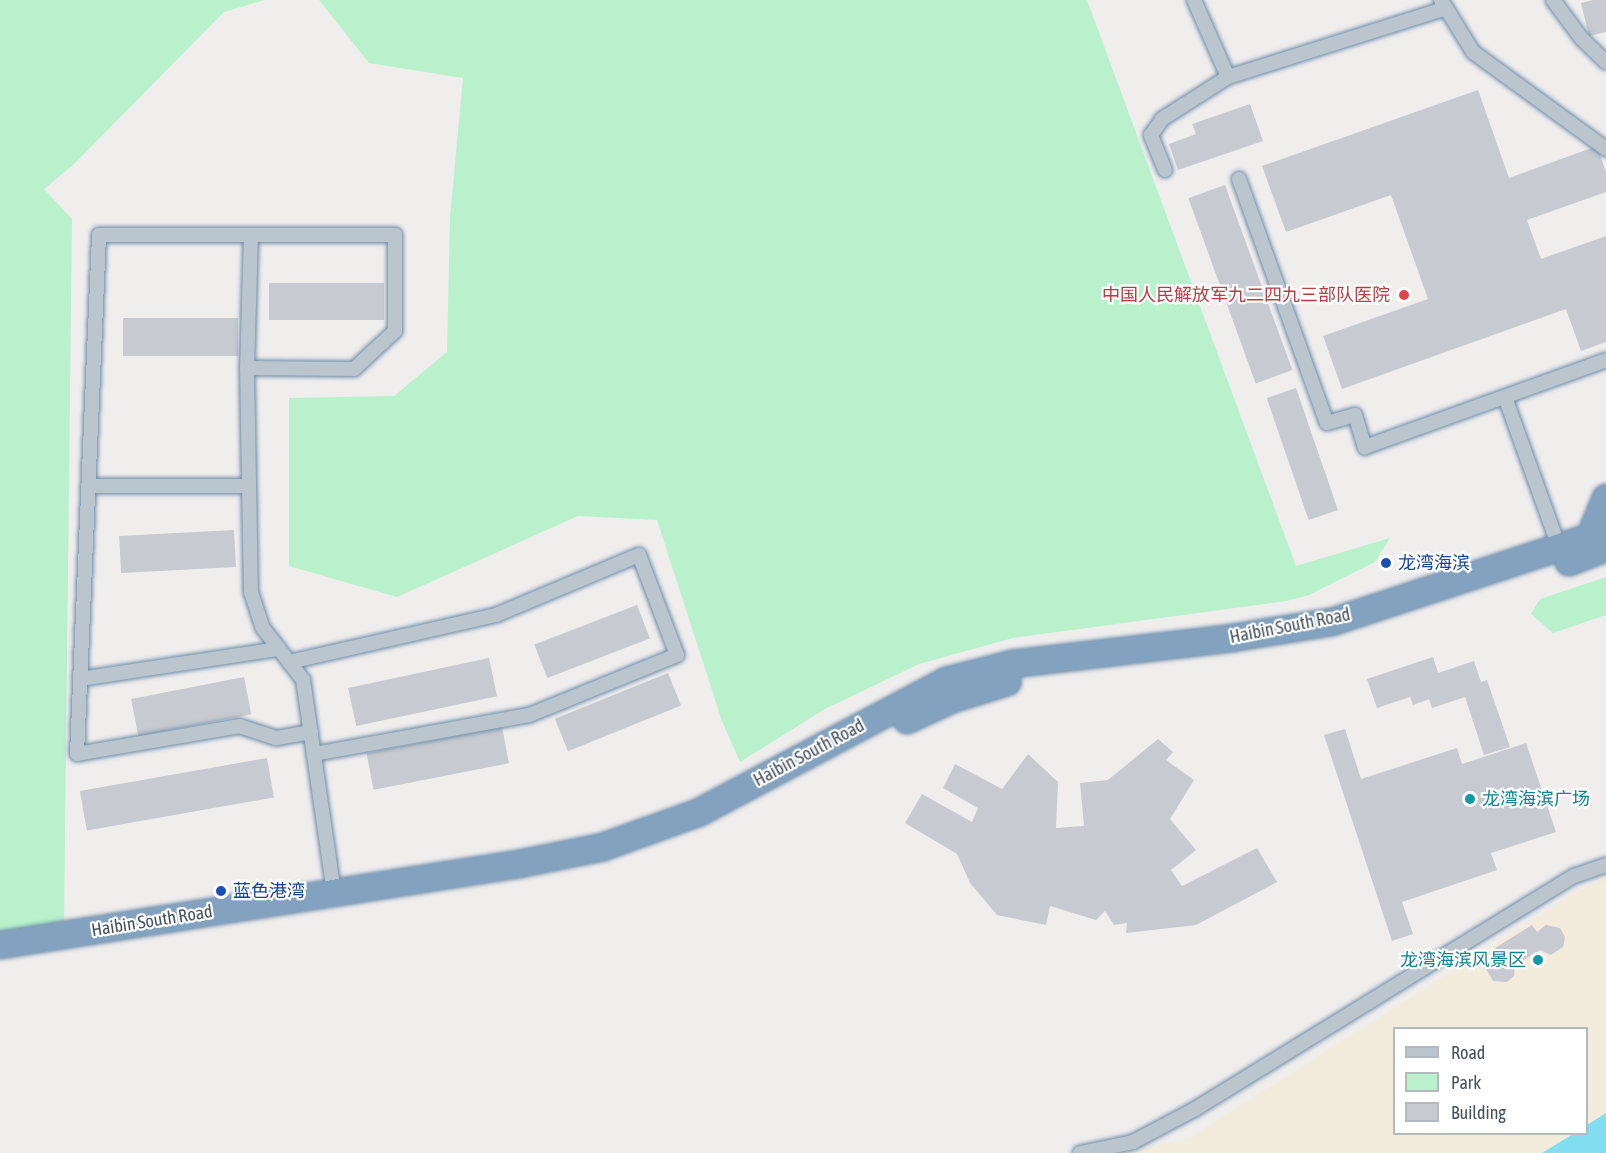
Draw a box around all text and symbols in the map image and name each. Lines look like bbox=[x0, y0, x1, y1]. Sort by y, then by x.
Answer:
place label: 中国人民解放军九二四九三部队医院 bbox=[1102, 284, 1390, 306]
marker: 中国人民解放军九二四九三部队医院 bbox=[1395, 286, 1413, 304]
place label: 龙湾海滨 bbox=[1398, 552, 1470, 574]
marker: 龙湾海滨 bbox=[1379, 556, 1393, 570]
street label: Haibin South Road bbox=[1228, 604, 1352, 648]
street label: Haibin South Road bbox=[750, 715, 868, 791]
place label: 龙湾海滨广场 bbox=[1482, 788, 1590, 810]
marker: 龙湾海滨广场 bbox=[1463, 792, 1477, 806]
place label: 蓝色港湾 bbox=[233, 880, 305, 902]
marker: 蓝色港湾 bbox=[214, 884, 228, 898]
street label: Haibin South Road bbox=[90, 901, 214, 941]
place label: 龙湾海滨风景区 bbox=[1400, 949, 1526, 971]
marker: 龙湾海滨风景区 bbox=[1531, 953, 1545, 967]
legend bbox=[1393, 1027, 1588, 1135]
text: Road bbox=[1451, 1042, 1485, 1063]
text: Park bbox=[1451, 1072, 1481, 1093]
text: Building bbox=[1451, 1102, 1506, 1123]

